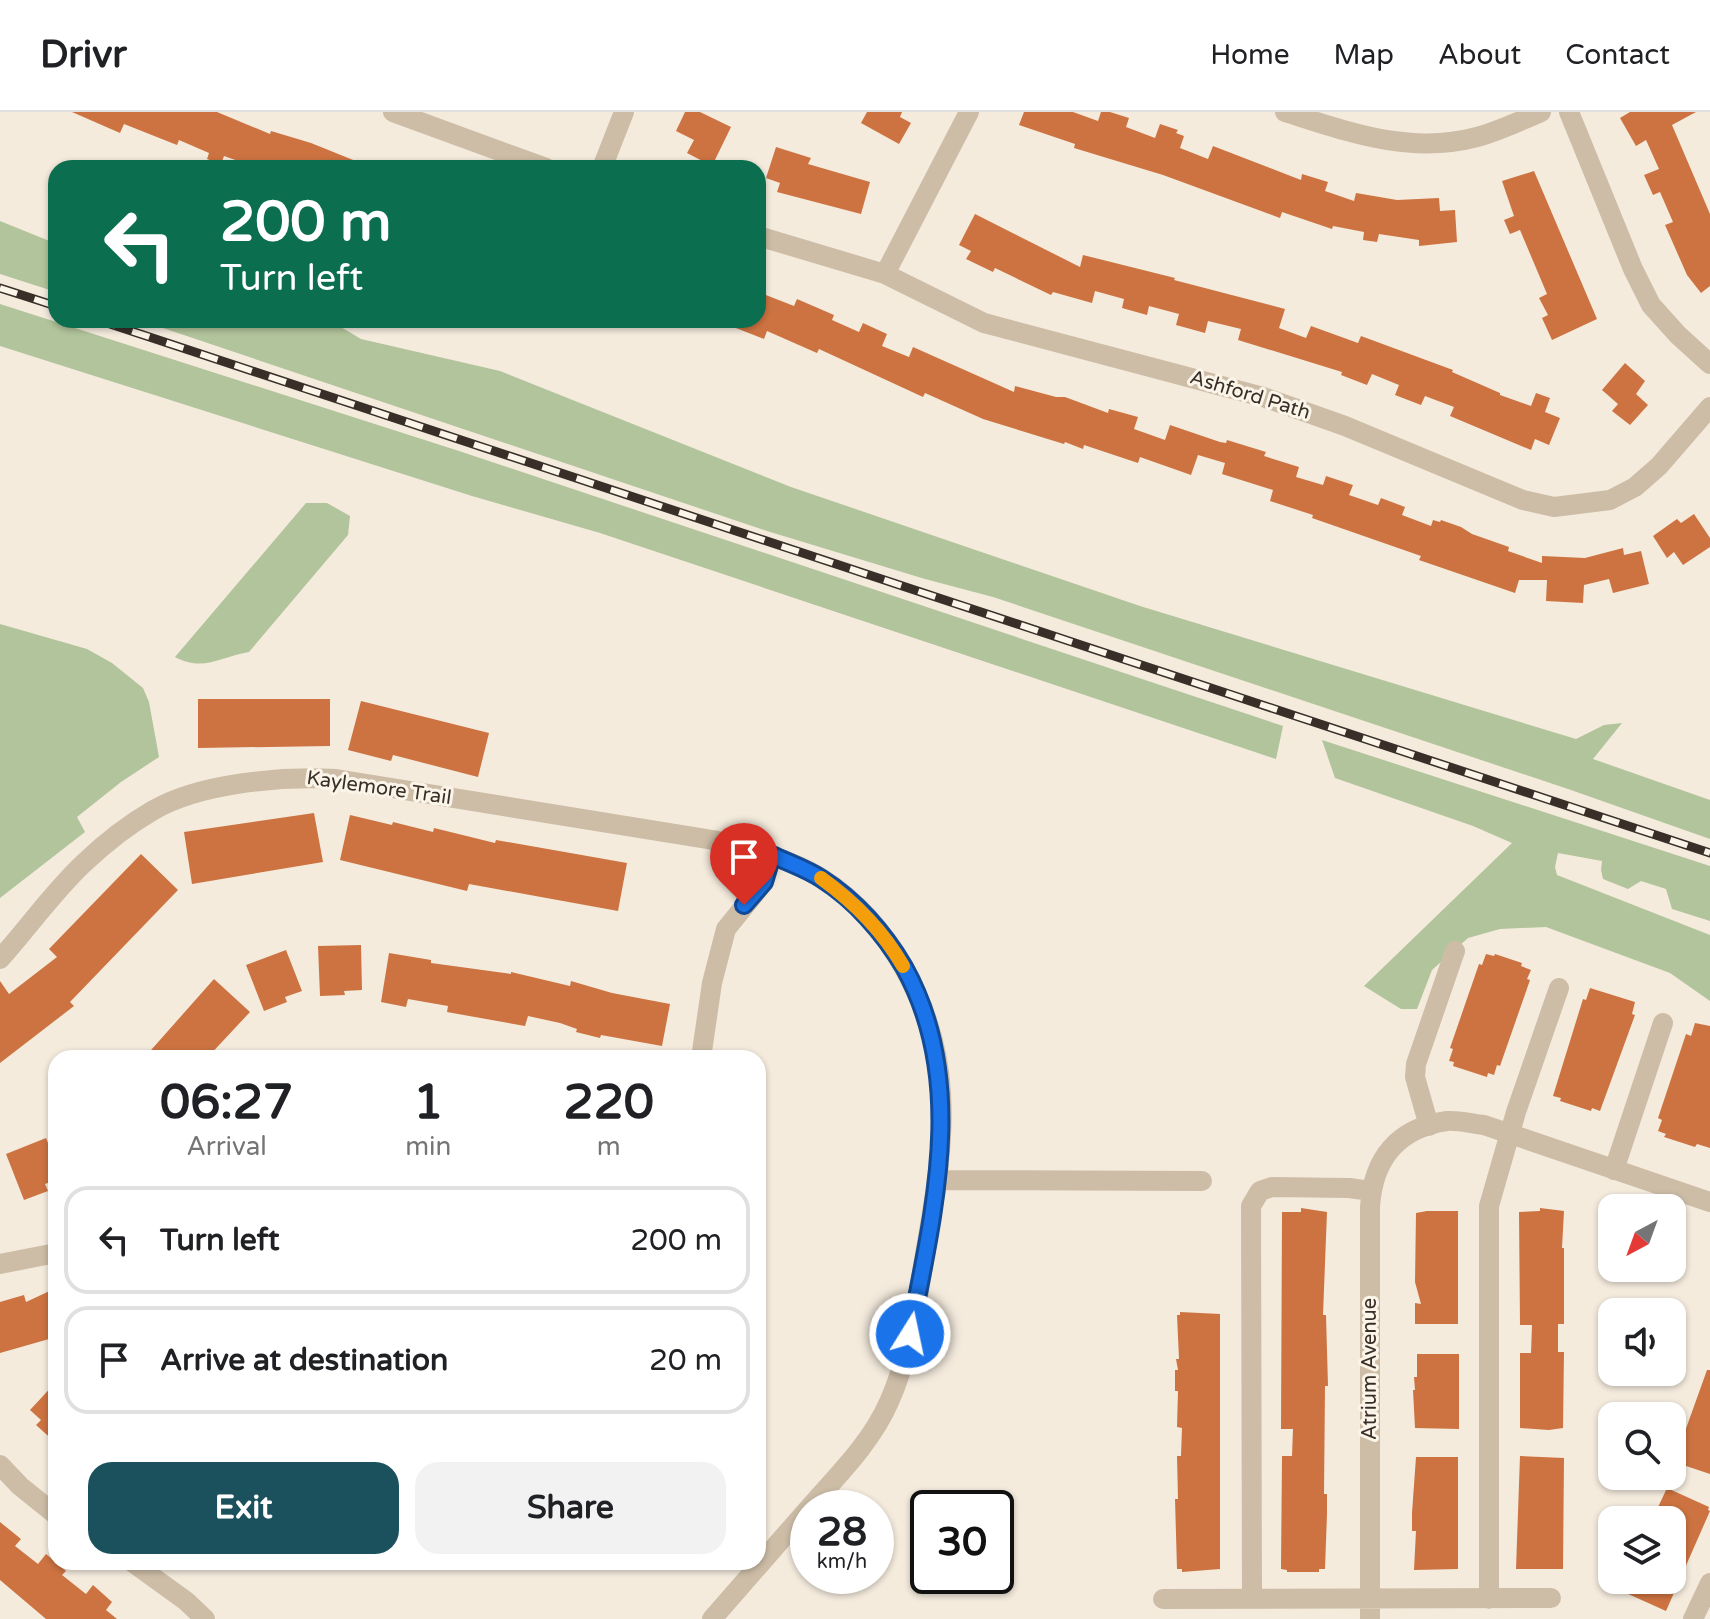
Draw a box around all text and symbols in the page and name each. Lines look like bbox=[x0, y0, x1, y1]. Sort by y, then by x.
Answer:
text: Drivr bbox=[40, 32, 127, 78]
text: Home bbox=[1210, 38, 1290, 72]
text: Map bbox=[1334, 38, 1394, 72]
text: About bbox=[1438, 38, 1521, 72]
text: Contact bbox=[1565, 38, 1670, 72]
text: 200 m bbox=[220, 189, 391, 256]
icon: left bbox=[88, 192, 192, 296]
text: Turn left bbox=[220, 257, 363, 300]
street label: Ashford Path bbox=[1187, 365, 1313, 425]
street label: Kaylemore Trail bbox=[305, 766, 453, 810]
pin bbox=[710, 823, 778, 905]
icon: arrive bbox=[722, 835, 766, 879]
text: 06:27 bbox=[160, 1074, 293, 1132]
text: 1 bbox=[413, 1074, 443, 1132]
text: 220 bbox=[563, 1074, 654, 1132]
text: Arrival bbox=[186, 1131, 267, 1162]
text: min bbox=[405, 1131, 451, 1162]
text: m bbox=[597, 1131, 621, 1162]
north arrow bbox=[1598, 1194, 1686, 1282]
map controls bbox=[1598, 1194, 1686, 1594]
icon: left bbox=[92, 1218, 136, 1262]
text: Turn left bbox=[160, 1222, 279, 1259]
text: 200 m bbox=[630, 1222, 722, 1259]
position arrow bbox=[868, 1292, 952, 1376]
street label: Atrium Avenue bbox=[1358, 1298, 1382, 1440]
button: sound bbox=[1598, 1298, 1686, 1386]
icon: arrive bbox=[92, 1338, 136, 1382]
text: Arrive at destination bbox=[160, 1342, 448, 1379]
text: 20 m bbox=[649, 1342, 722, 1379]
button: search bbox=[1598, 1402, 1686, 1490]
button: Exit bbox=[88, 1462, 399, 1554]
button: Share bbox=[415, 1462, 726, 1554]
speed limit sign: 30 bbox=[910, 1490, 1014, 1594]
button: layers bbox=[1598, 1506, 1686, 1594]
text: 28 bbox=[817, 1508, 867, 1556]
text: km/h bbox=[817, 1550, 867, 1574]

